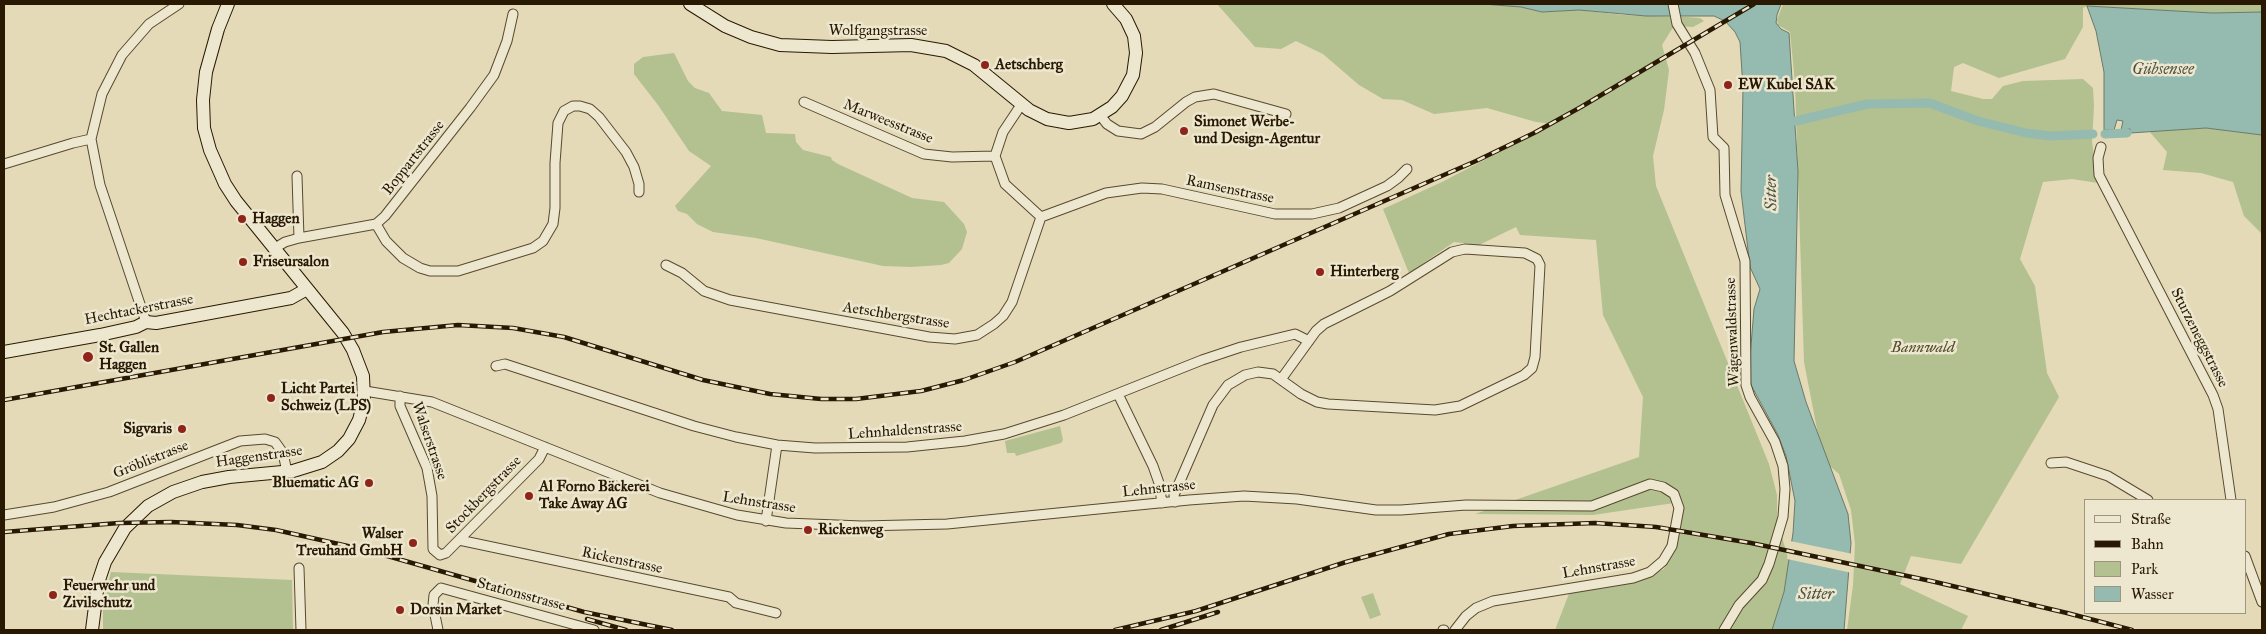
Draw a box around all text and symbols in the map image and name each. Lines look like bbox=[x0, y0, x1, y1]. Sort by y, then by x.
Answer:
street label: Wolfgangstrasse bbox=[829, 22, 927, 40]
place label: Aetschberg bbox=[995, 56, 1063, 74]
marker: Aetschberg bbox=[979, 59, 991, 71]
water label: Gübsensee bbox=[2132, 60, 2194, 80]
place label: EW Kubel SAK bbox=[1738, 76, 1835, 94]
marker: EW Kubel SAK bbox=[1722, 79, 1734, 91]
street label: Marweesstrasse bbox=[841, 96, 935, 148]
place label: Simonet Werbe- und Design-Agentur bbox=[1194, 113, 1320, 148]
street label: Boppartstrasse bbox=[379, 117, 449, 199]
marker: Simonet Werbe- und Design-Agentur bbox=[1178, 125, 1190, 137]
street label: Ramsenstrasse bbox=[1184, 172, 1276, 208]
water label: Sitter bbox=[1762, 175, 1782, 211]
place label: Haggen bbox=[252, 210, 300, 228]
marker: Haggen bbox=[236, 213, 248, 225]
place label: Friseursalon bbox=[253, 253, 329, 271]
marker: Friseursalon bbox=[237, 256, 249, 268]
place label: Hinterberg bbox=[1330, 263, 1398, 281]
marker: Hinterberg bbox=[1314, 266, 1326, 278]
street label: Wägenwaldstrasse bbox=[1722, 277, 1744, 387]
street label: Sturzeneggstrasse bbox=[2166, 285, 2232, 391]
street label: Hechtackerstrasse bbox=[83, 291, 195, 329]
street label: Aetschbergstrasse bbox=[841, 299, 951, 333]
place label: St. Gallen Haggen bbox=[99, 339, 159, 374]
park label: Bannwald bbox=[1891, 339, 1955, 357]
marker: St. Gallen Haggen bbox=[81, 350, 95, 364]
place label: Licht Partei Schweiz (LPS) bbox=[281, 380, 371, 415]
marker: Licht Partei Schweiz (LPS) bbox=[265, 392, 277, 404]
street label: Walserstrasse bbox=[407, 400, 451, 482]
street label: Lehnhaldenstrasse bbox=[847, 418, 963, 444]
place label: Sigvaris bbox=[123, 420, 172, 438]
marker: Sigvaris bbox=[176, 423, 188, 435]
street label: Gröblistrasse bbox=[111, 437, 191, 483]
street label: Haggenstrasse bbox=[214, 442, 304, 472]
street label: Stockbergstrasse bbox=[442, 452, 526, 538]
place label: Bluematic AG bbox=[272, 474, 359, 492]
street label: Lehnstrasse bbox=[1121, 476, 1197, 502]
marker: Bluematic AG bbox=[363, 477, 375, 489]
place label: Al Forno Bäckerei Take Away AG bbox=[539, 478, 650, 513]
street label: Lehnstrasse bbox=[721, 488, 797, 518]
marker: Al Forno Bäckerei Take Away AG bbox=[523, 490, 535, 502]
legend bbox=[2084, 499, 2246, 614]
text: Straße bbox=[2131, 510, 2171, 528]
place label: Rickenweg bbox=[818, 521, 883, 539]
marker: Rickenweg bbox=[802, 524, 814, 536]
place label: Walser Treuhand GmbH bbox=[296, 525, 403, 560]
text: Bahn bbox=[2131, 535, 2164, 553]
marker: Walser Treuhand GmbH bbox=[407, 537, 419, 549]
street label: Rickenstrasse bbox=[580, 544, 664, 578]
street label: Lehnstrasse bbox=[1561, 553, 1637, 583]
text: Park bbox=[2131, 560, 2158, 578]
street label: Stationsstrasse bbox=[475, 575, 567, 615]
place label: Feuerwehr und Zivilschutz bbox=[63, 577, 155, 612]
water label: Sitter bbox=[1798, 585, 1834, 605]
text: Wasser bbox=[2131, 585, 2174, 603]
marker: Feuerwehr und Zivilschutz bbox=[47, 589, 59, 601]
place label: Dorsin Market bbox=[410, 601, 502, 619]
marker: Dorsin Market bbox=[394, 604, 406, 616]

